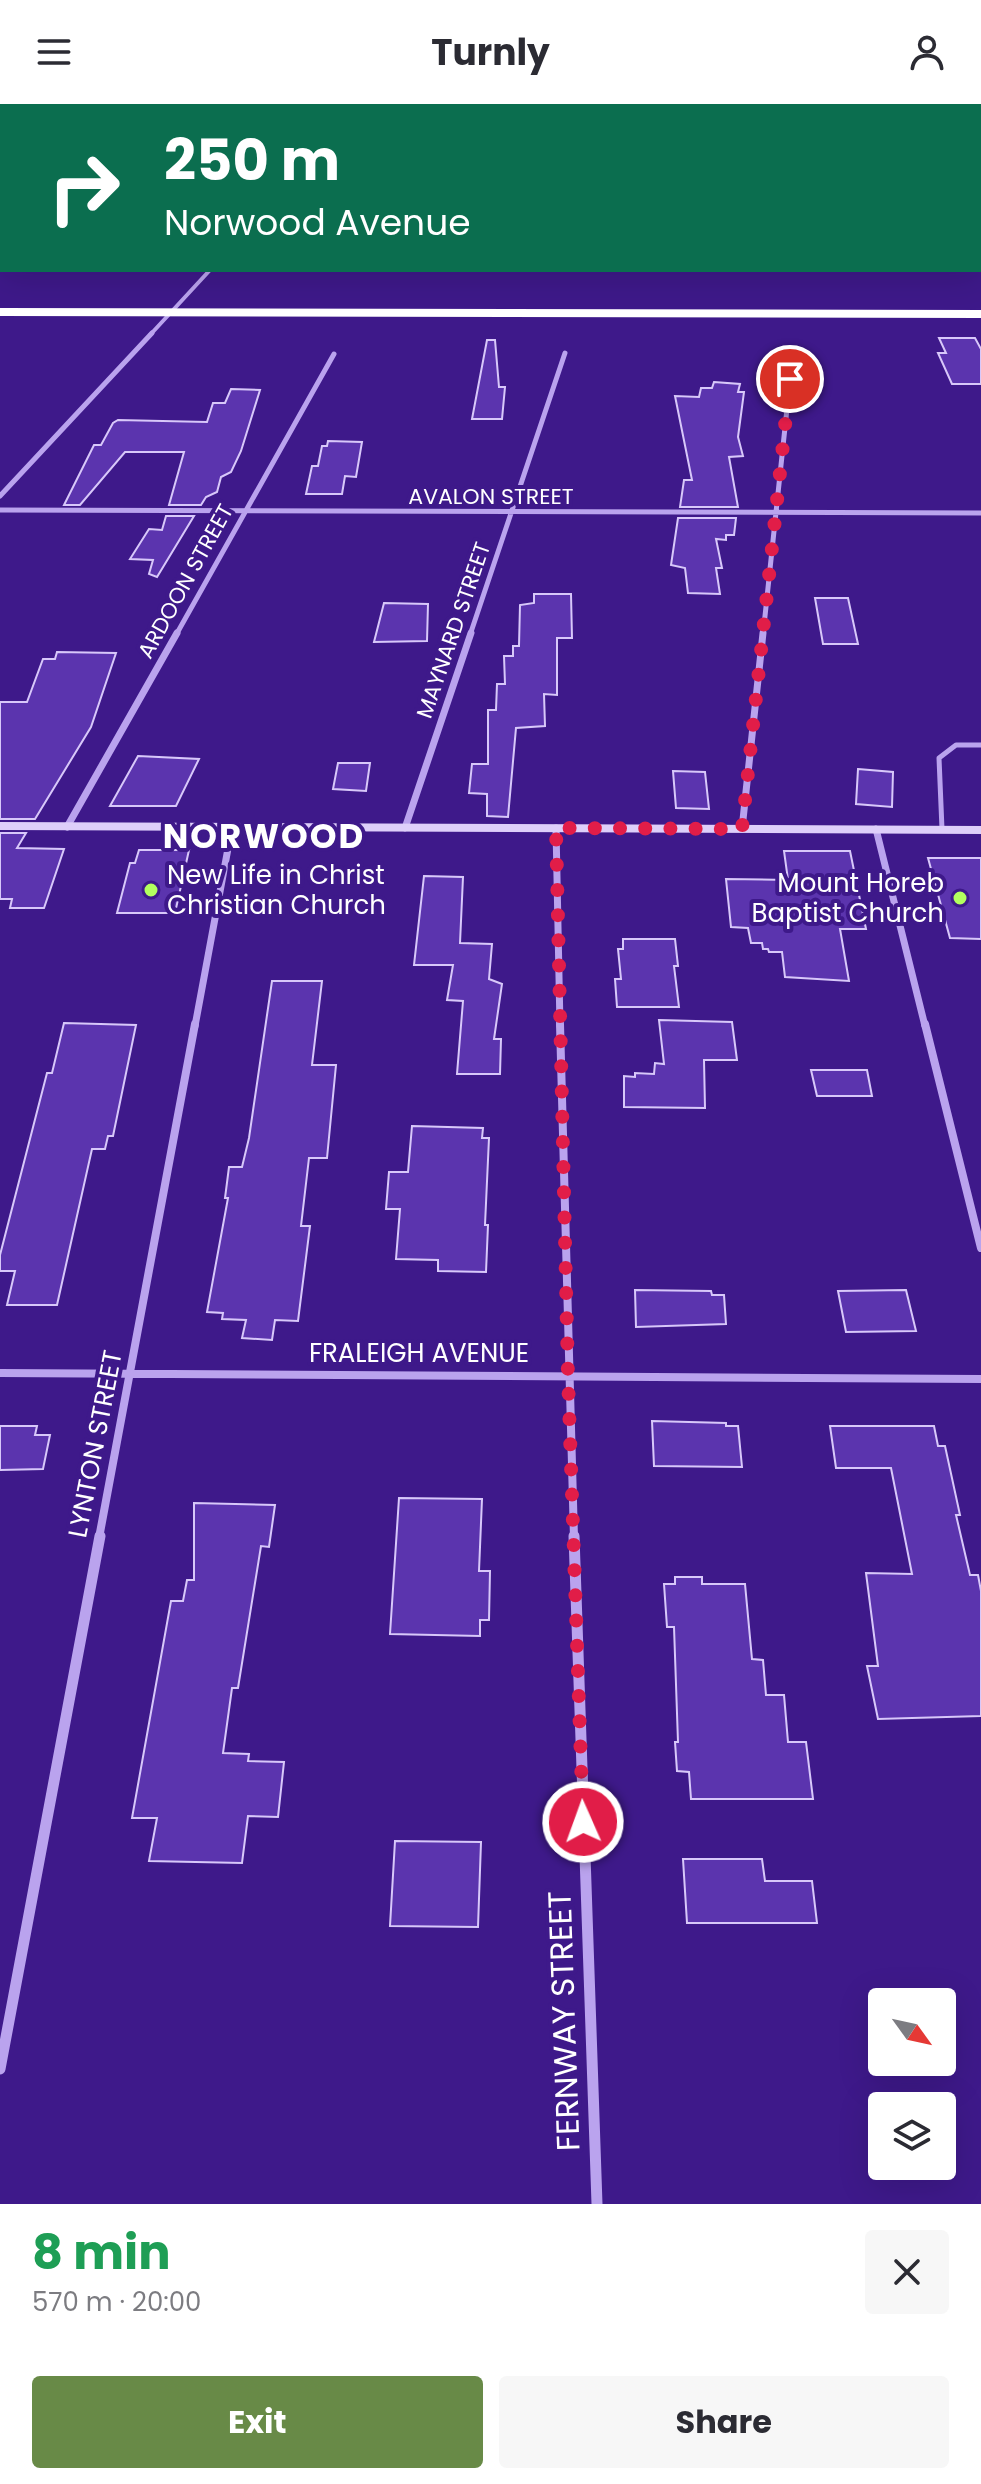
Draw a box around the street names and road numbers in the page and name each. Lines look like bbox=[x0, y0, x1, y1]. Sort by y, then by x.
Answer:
street label: AVALON STREET bbox=[408, 481, 574, 512]
street label: ARDOON STREET bbox=[130, 498, 241, 664]
street label: MAYNARD STREET bbox=[409, 538, 498, 722]
street label: FRALEIGH AVENUE bbox=[309, 1335, 529, 1371]
street label: LYNTON STREET bbox=[59, 1347, 131, 1541]
street label: FERNWAY STREET bbox=[536, 1890, 591, 2152]

